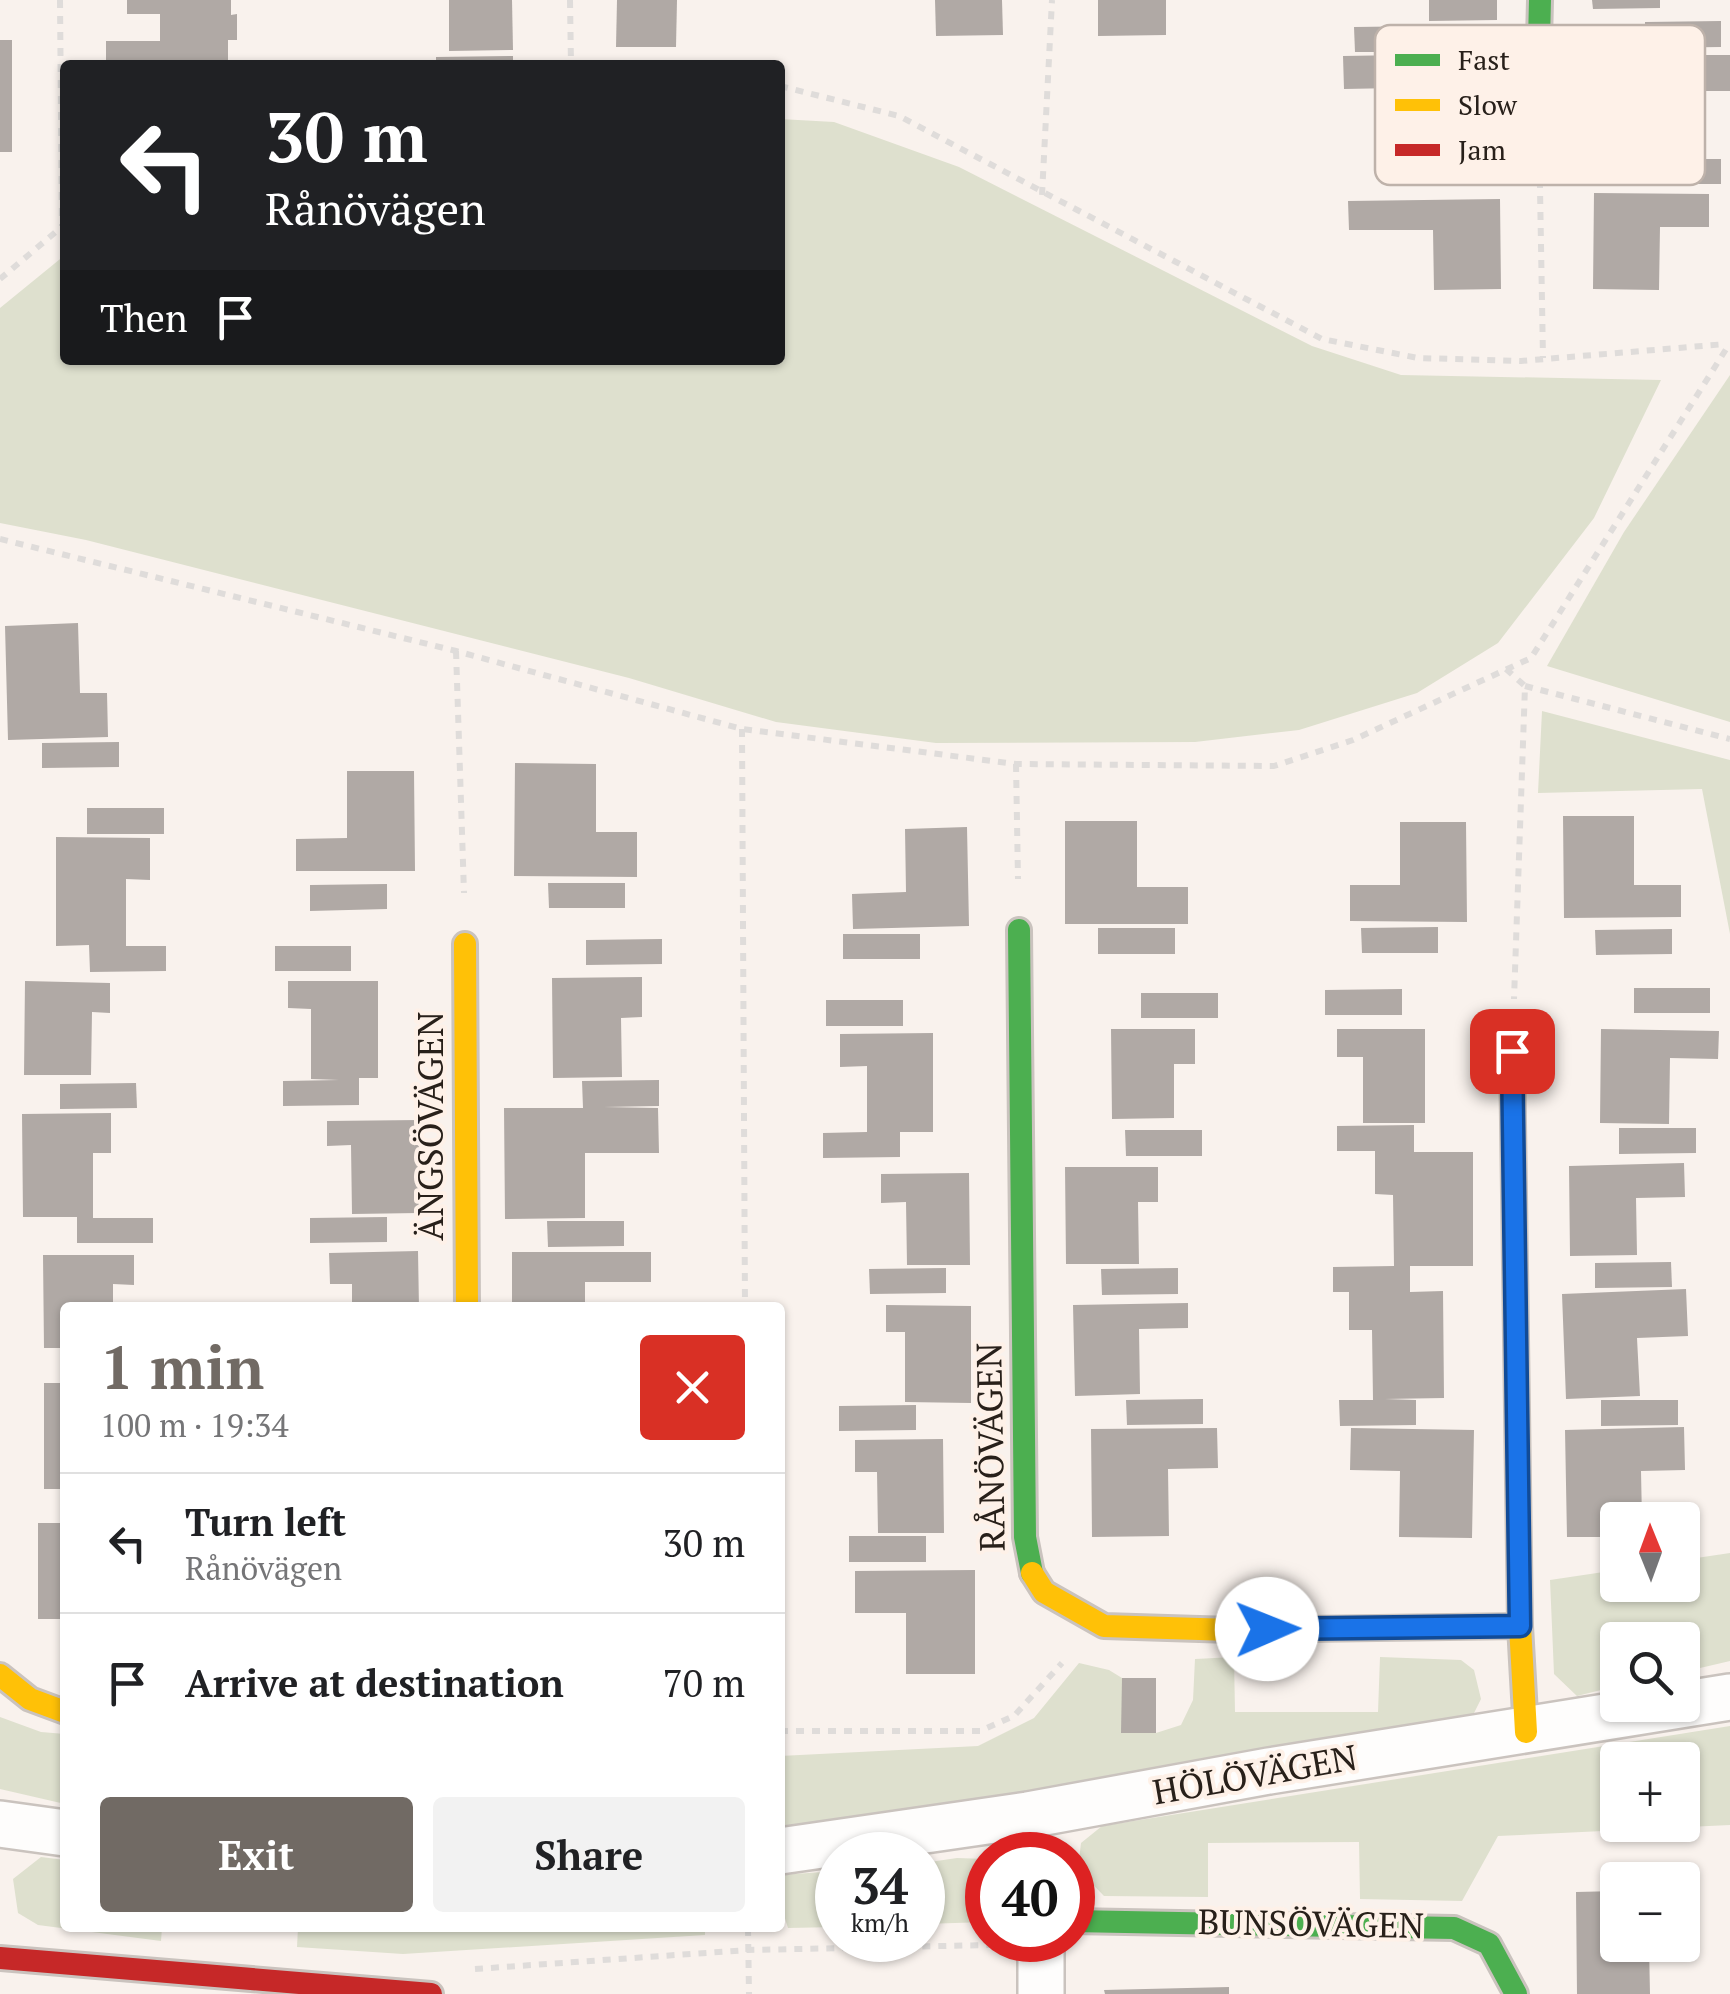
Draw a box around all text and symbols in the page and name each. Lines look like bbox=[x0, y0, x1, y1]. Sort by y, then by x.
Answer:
legend bbox=[1375, 25, 1705, 185]
text: Fast bbox=[1458, 41, 1510, 78]
text: Slow bbox=[1458, 86, 1518, 123]
text: 30 m bbox=[265, 89, 428, 182]
icon: left bbox=[100, 100, 230, 230]
text: Jam bbox=[1458, 131, 1506, 168]
text: Rånövägen bbox=[265, 178, 486, 238]
icon: arrive bbox=[208, 290, 263, 345]
text: Then bbox=[100, 293, 188, 343]
pin bbox=[1470, 1009, 1555, 1094]
street label: ÄNGSÖVÄGEN bbox=[407, 1011, 453, 1241]
icon: arrive bbox=[1485, 1024, 1540, 1079]
text: 1 min bbox=[100, 1327, 264, 1406]
button: close bbox=[640, 1335, 745, 1440]
street label: RÅNÖVÄGEN bbox=[965, 1342, 1015, 1552]
text: 100 m · 19:34 bbox=[100, 1404, 288, 1446]
text: Turn left bbox=[185, 1497, 346, 1547]
north arrow bbox=[1600, 1502, 1700, 1602]
map controls bbox=[1600, 1502, 1700, 1962]
icon: left bbox=[100, 1516, 155, 1571]
text: 30 m bbox=[662, 1518, 745, 1568]
text: Rånövägen bbox=[185, 1547, 342, 1589]
position arrow bbox=[1215, 1577, 1319, 1681]
button: search bbox=[1600, 1622, 1700, 1722]
icon: arrive bbox=[100, 1656, 155, 1711]
text: Arrive at destination bbox=[185, 1658, 564, 1708]
text: 70 m bbox=[662, 1658, 745, 1708]
street label: HÖLÖVÄGEN bbox=[1149, 1733, 1361, 1815]
button: + bbox=[1600, 1742, 1700, 1842]
button: Exit bbox=[100, 1797, 413, 1912]
button: Share bbox=[433, 1797, 745, 1912]
speed limit sign: 40 bbox=[965, 1832, 1095, 1962]
text: 34 bbox=[852, 1852, 908, 1918]
button: − bbox=[1600, 1862, 1700, 1962]
street label: BUNSÖVÄGEN bbox=[1197, 1898, 1425, 1948]
text: km/h bbox=[851, 1906, 909, 1939]

